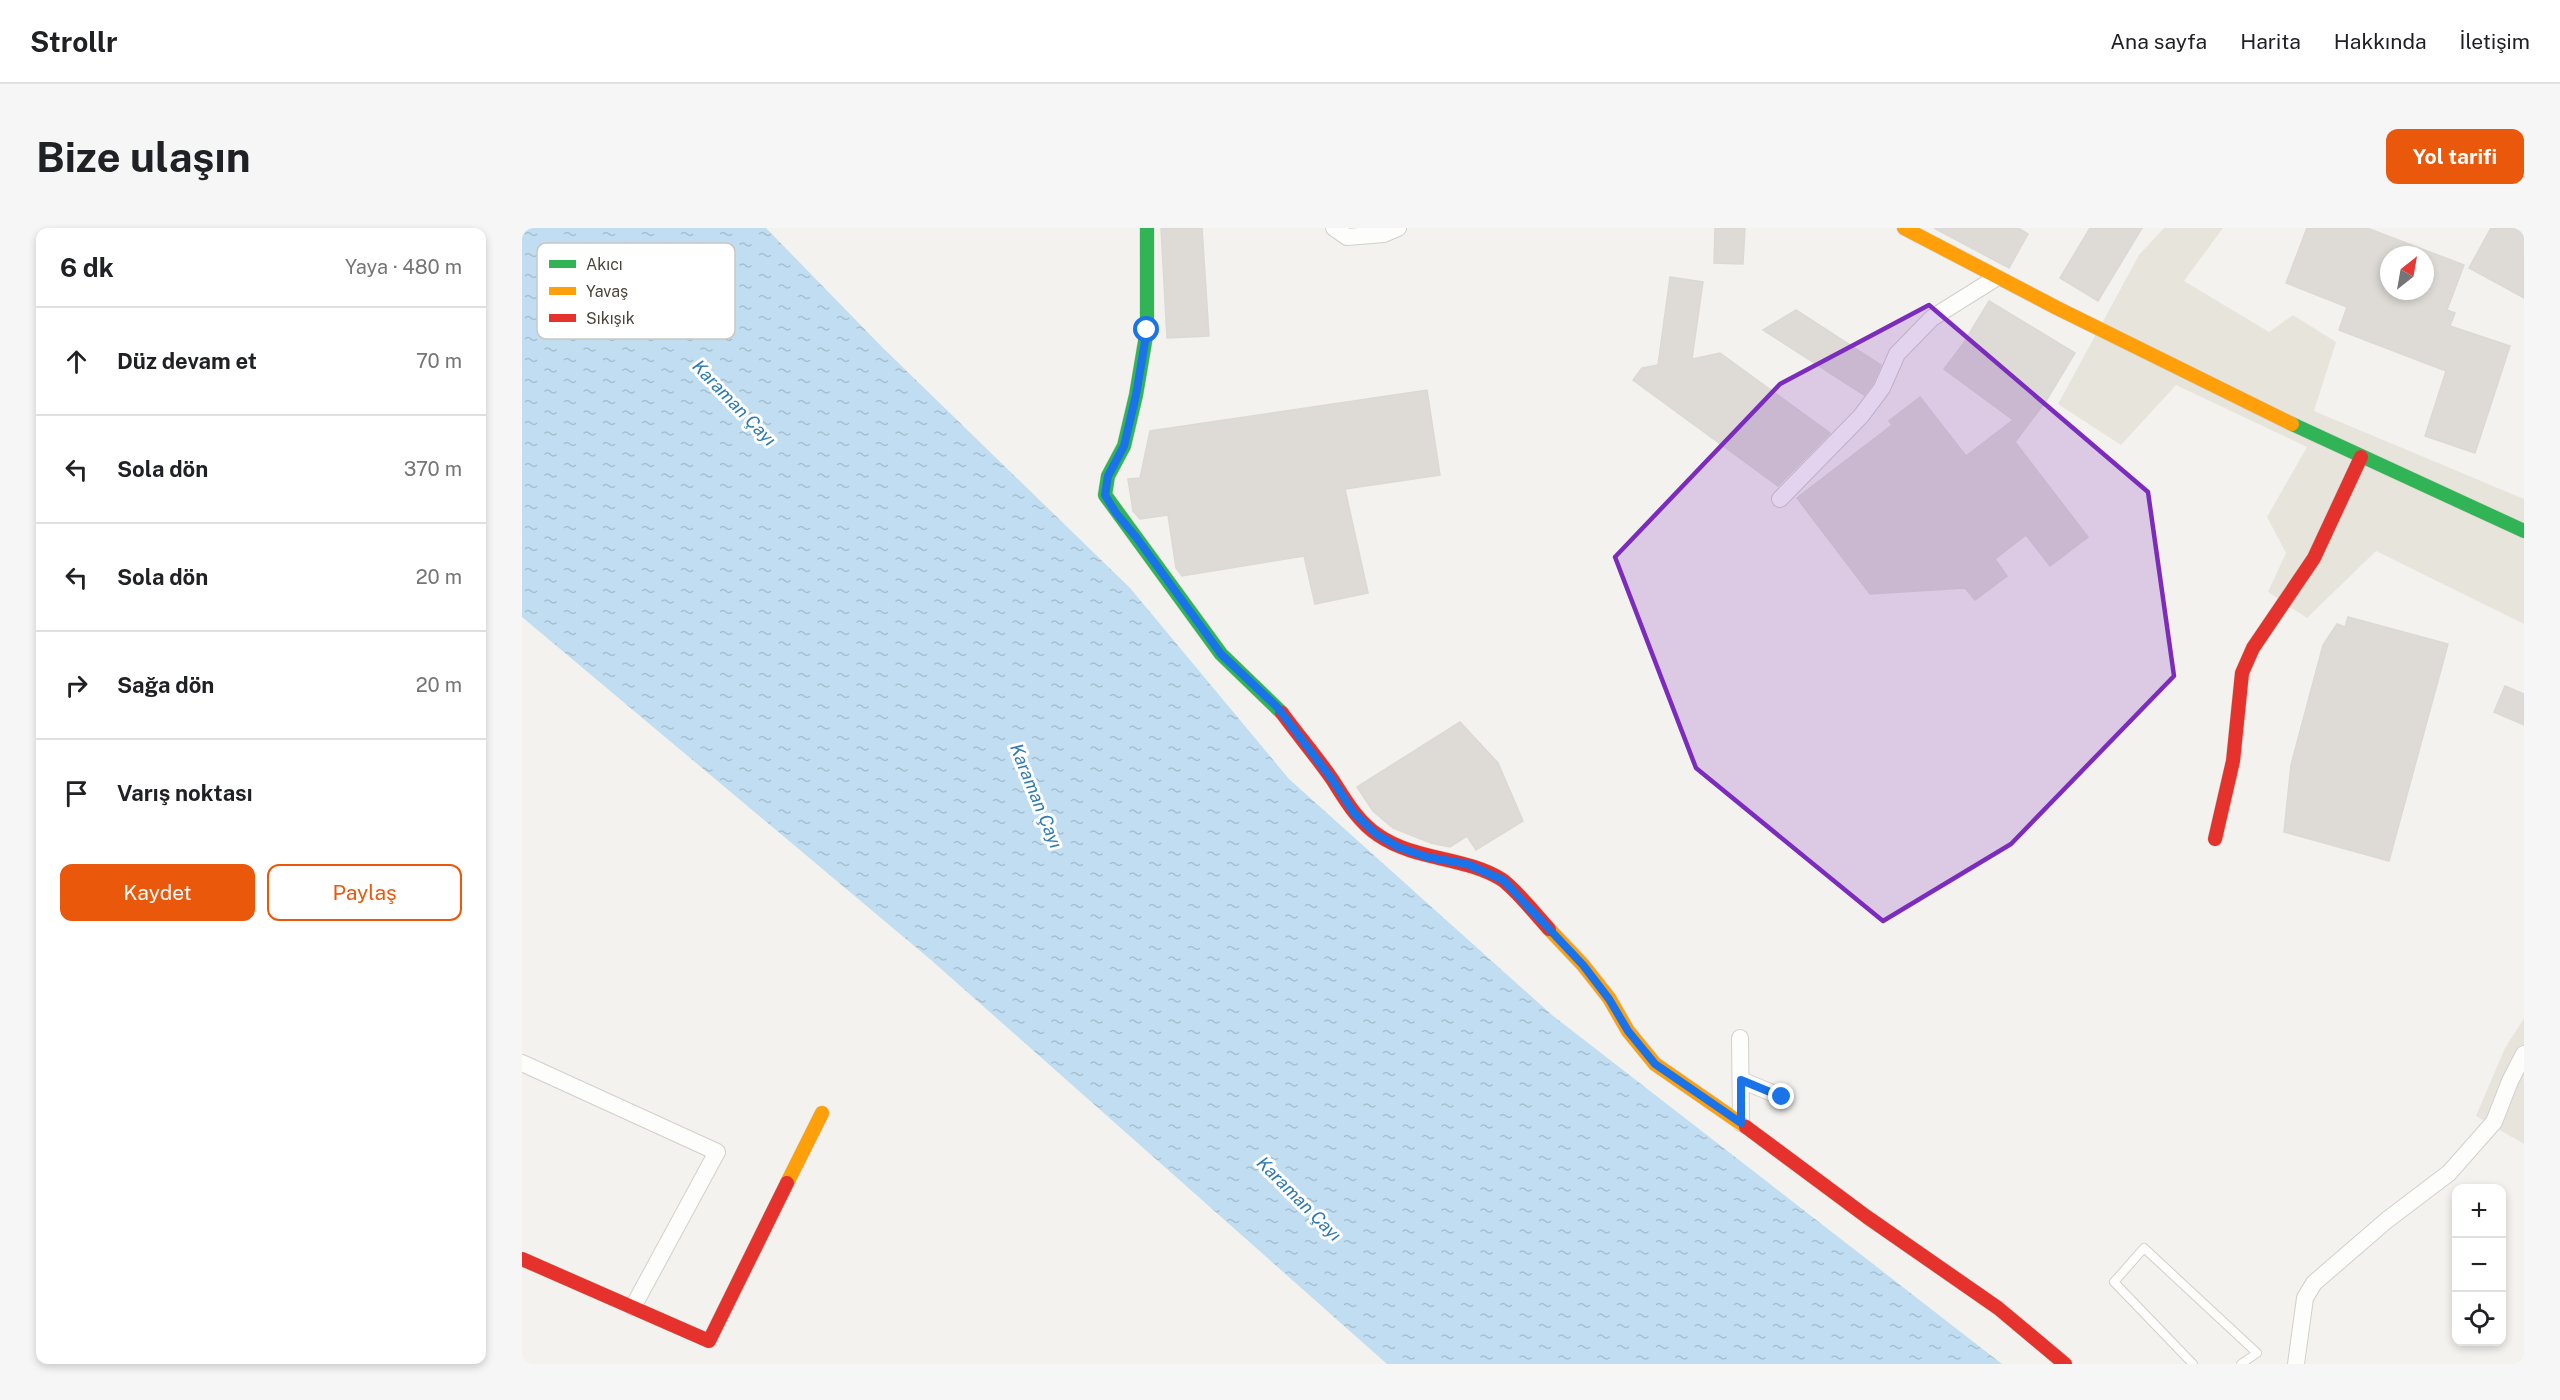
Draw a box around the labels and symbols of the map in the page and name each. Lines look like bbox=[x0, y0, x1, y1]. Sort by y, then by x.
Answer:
legend bbox=[537, 243, 735, 339]
north arrow bbox=[2380, 246, 2434, 300]
text: Akıcı bbox=[586, 255, 623, 274]
text: Yavaş bbox=[586, 282, 628, 301]
text: Sıkışık bbox=[586, 309, 635, 328]
route start bbox=[1133, 316, 1159, 342]
water label: Karaman Çayı bbox=[688, 355, 780, 450]
water label: Karaman Çayı bbox=[1006, 740, 1067, 851]
route end bbox=[1768, 1083, 1794, 1109]
water label: Karaman Çayı bbox=[1253, 1152, 1346, 1245]

